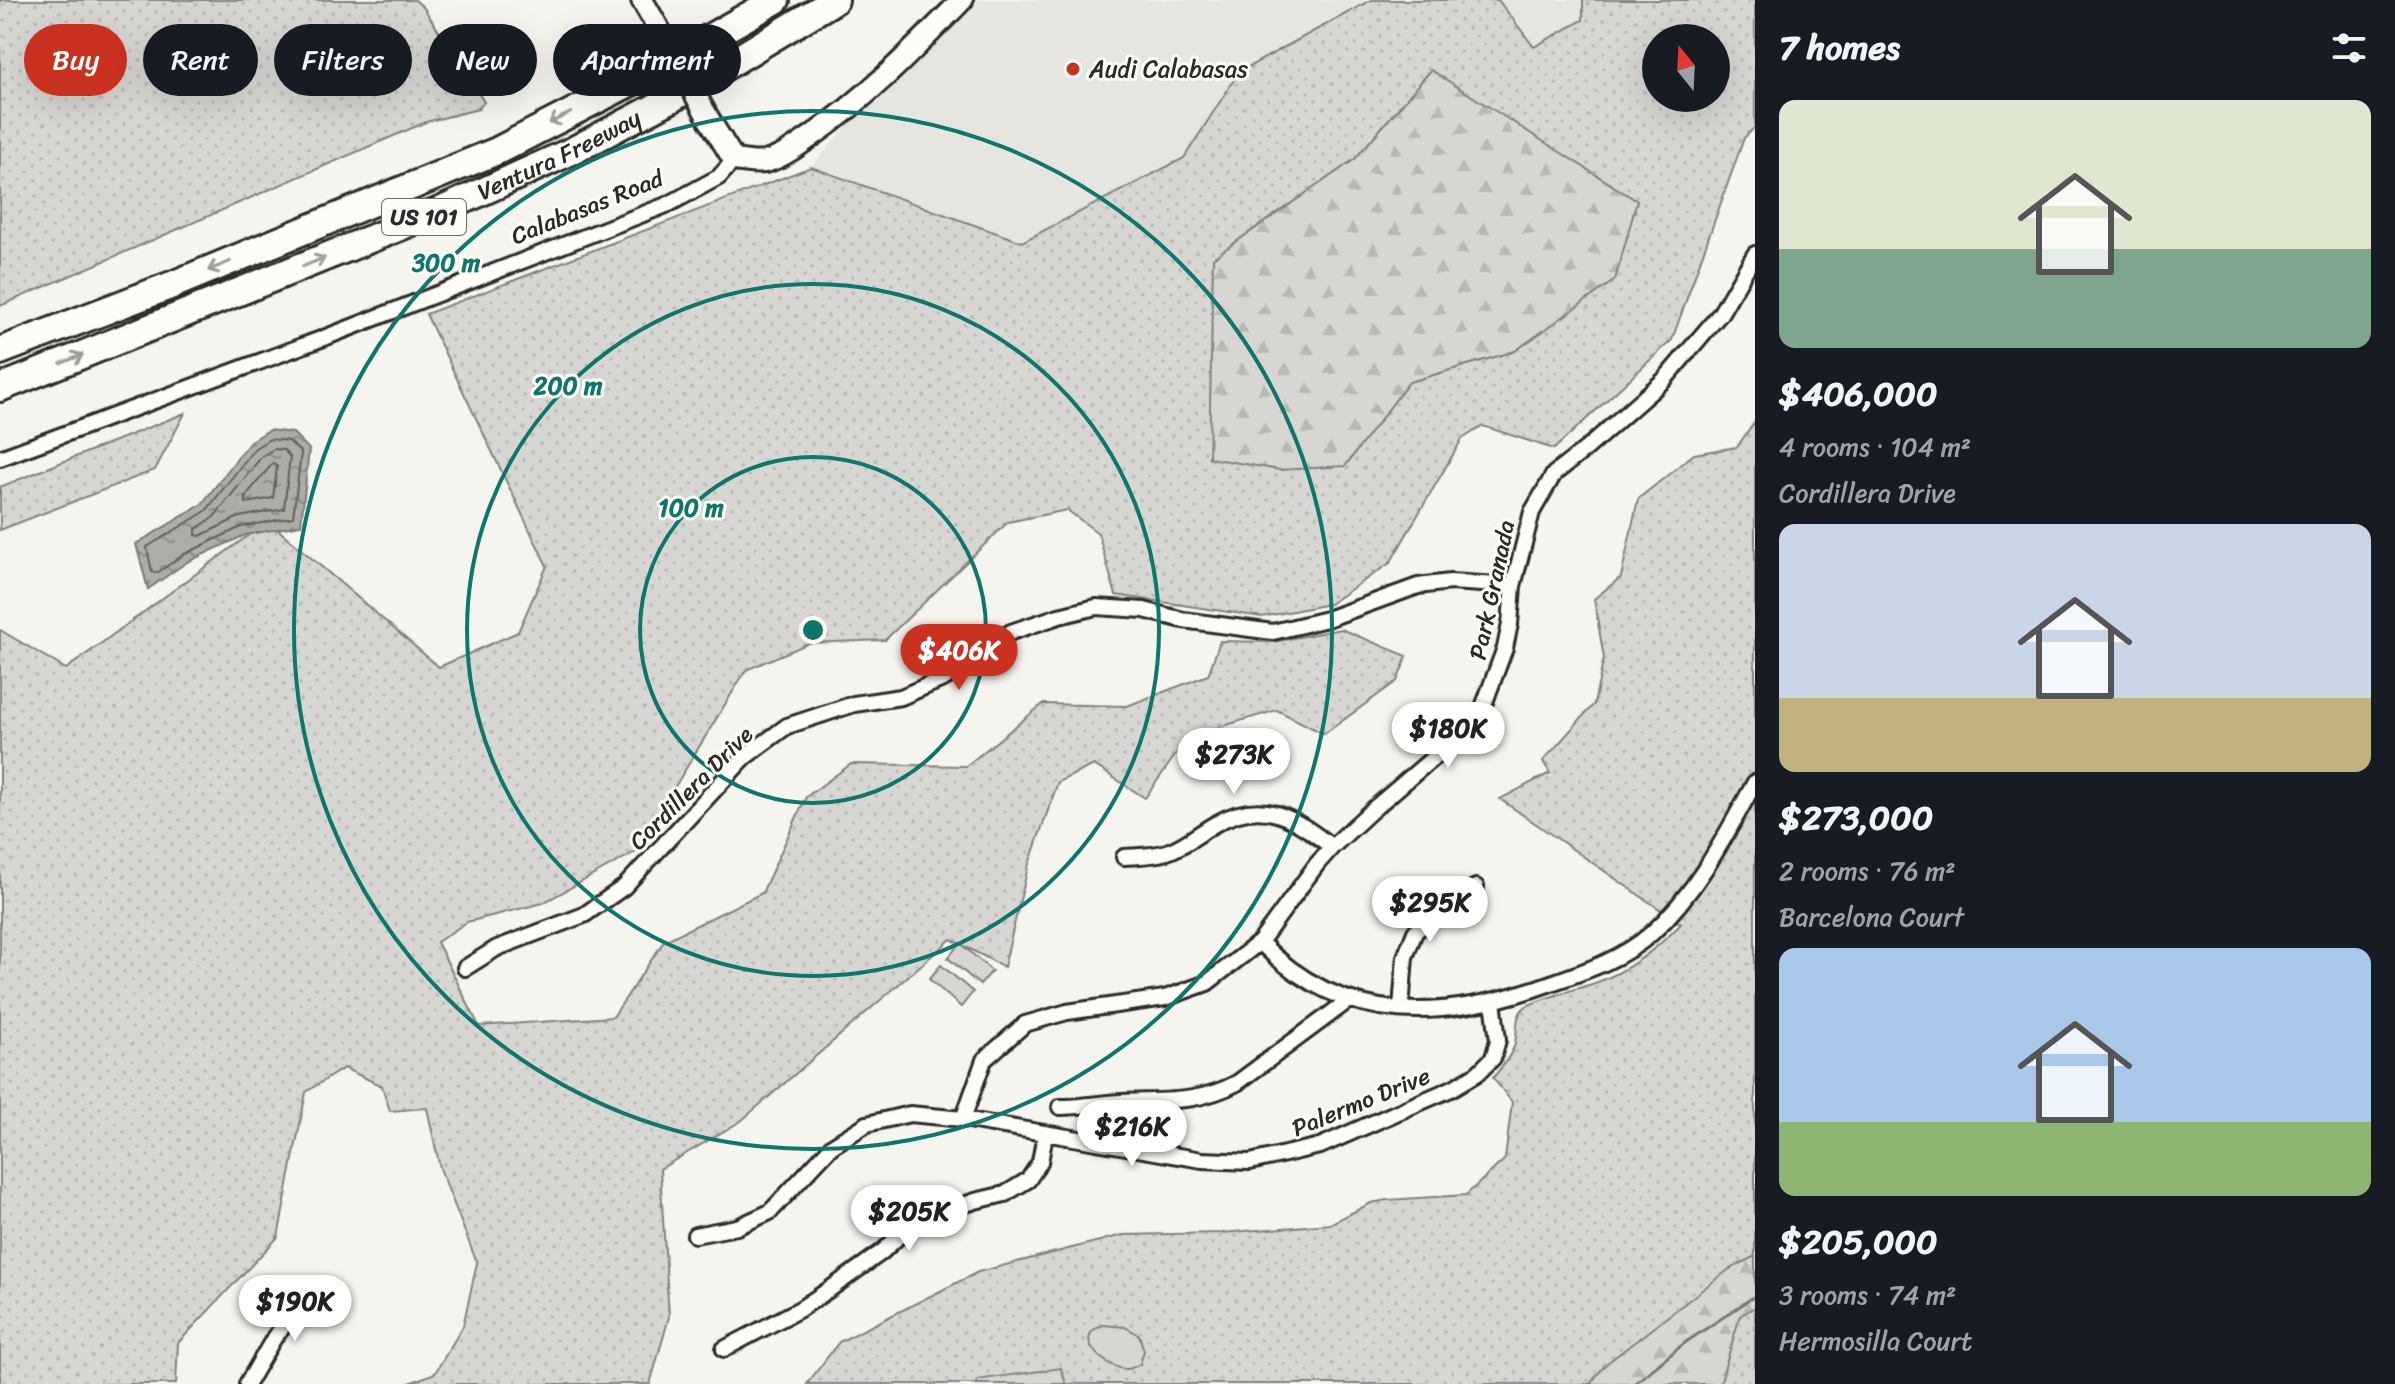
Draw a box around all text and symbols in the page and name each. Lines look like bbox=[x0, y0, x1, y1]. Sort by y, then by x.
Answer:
text: 7 homes bbox=[1779, 18, 1900, 78]
chip: Buy bbox=[24, 24, 127, 96]
chip: Rent bbox=[143, 24, 258, 96]
chip: Filters bbox=[274, 24, 412, 96]
chip: New bbox=[428, 24, 537, 96]
chip: Apartment bbox=[553, 24, 741, 96]
north arrow bbox=[1642, 24, 1730, 112]
map controls bbox=[1642, 24, 1730, 112]
icon: filters bbox=[2327, 26, 2371, 70]
place label: Audi Calabasas bbox=[1088, 48, 1248, 90]
marker: Audi Calabasas bbox=[1064, 60, 1082, 78]
street label: Ventura Freeway bbox=[470, 97, 649, 212]
one-way arrow bbox=[549, 111, 573, 127]
icon: home bbox=[2003, 152, 2147, 296]
street label: Calabasas Road bbox=[504, 157, 671, 257]
road number: US 101 bbox=[382, 199, 466, 235]
text: 300 m bbox=[411, 242, 481, 284]
one-way arrow bbox=[301, 254, 326, 268]
one-way arrow bbox=[207, 260, 232, 274]
one-way arrow bbox=[60, 351, 84, 365]
text: $406,000 bbox=[1779, 364, 1938, 424]
text: 200 m bbox=[533, 365, 603, 407]
text: 4 rooms · 104 m² bbox=[1779, 424, 1971, 470]
text: Cordillera Drive bbox=[1779, 470, 1956, 516]
text: 100 m bbox=[658, 487, 724, 529]
street label: Park Granada bbox=[1457, 516, 1527, 664]
icon: home bbox=[2003, 576, 2147, 720]
centre of rings bbox=[799, 616, 827, 644]
pin: $406K bbox=[903, 624, 1015, 692]
text: $406K bbox=[919, 627, 999, 673]
pin: $180K bbox=[1392, 702, 1504, 770]
text: $180K bbox=[1410, 705, 1486, 751]
street label: Cordillera Drive bbox=[618, 715, 764, 861]
pin: $273K bbox=[1178, 728, 1290, 796]
text: $273K bbox=[1195, 731, 1273, 777]
text: $273,000 bbox=[1779, 788, 1933, 848]
text: 2 rooms · 76 m² bbox=[1779, 848, 1956, 894]
pin: $295K bbox=[1374, 876, 1486, 944]
text: $295K bbox=[1390, 879, 1470, 925]
text: Barcelona Court bbox=[1779, 894, 1964, 940]
icon: home bbox=[2003, 1000, 2147, 1144]
street label: Palermo Drive bbox=[1285, 1055, 1437, 1149]
pin: $216K bbox=[1076, 1100, 1188, 1168]
text: $216K bbox=[1095, 1103, 1169, 1149]
pin: $205K bbox=[853, 1185, 965, 1253]
text: $205K bbox=[869, 1188, 949, 1234]
text: $205,000 bbox=[1779, 1212, 1937, 1272]
text: 3 rooms · 74 m² bbox=[1779, 1272, 1956, 1318]
pin: $190K bbox=[239, 1275, 351, 1343]
text: $190K bbox=[257, 1278, 333, 1324]
text: Hermosilla Court bbox=[1779, 1318, 1972, 1364]

